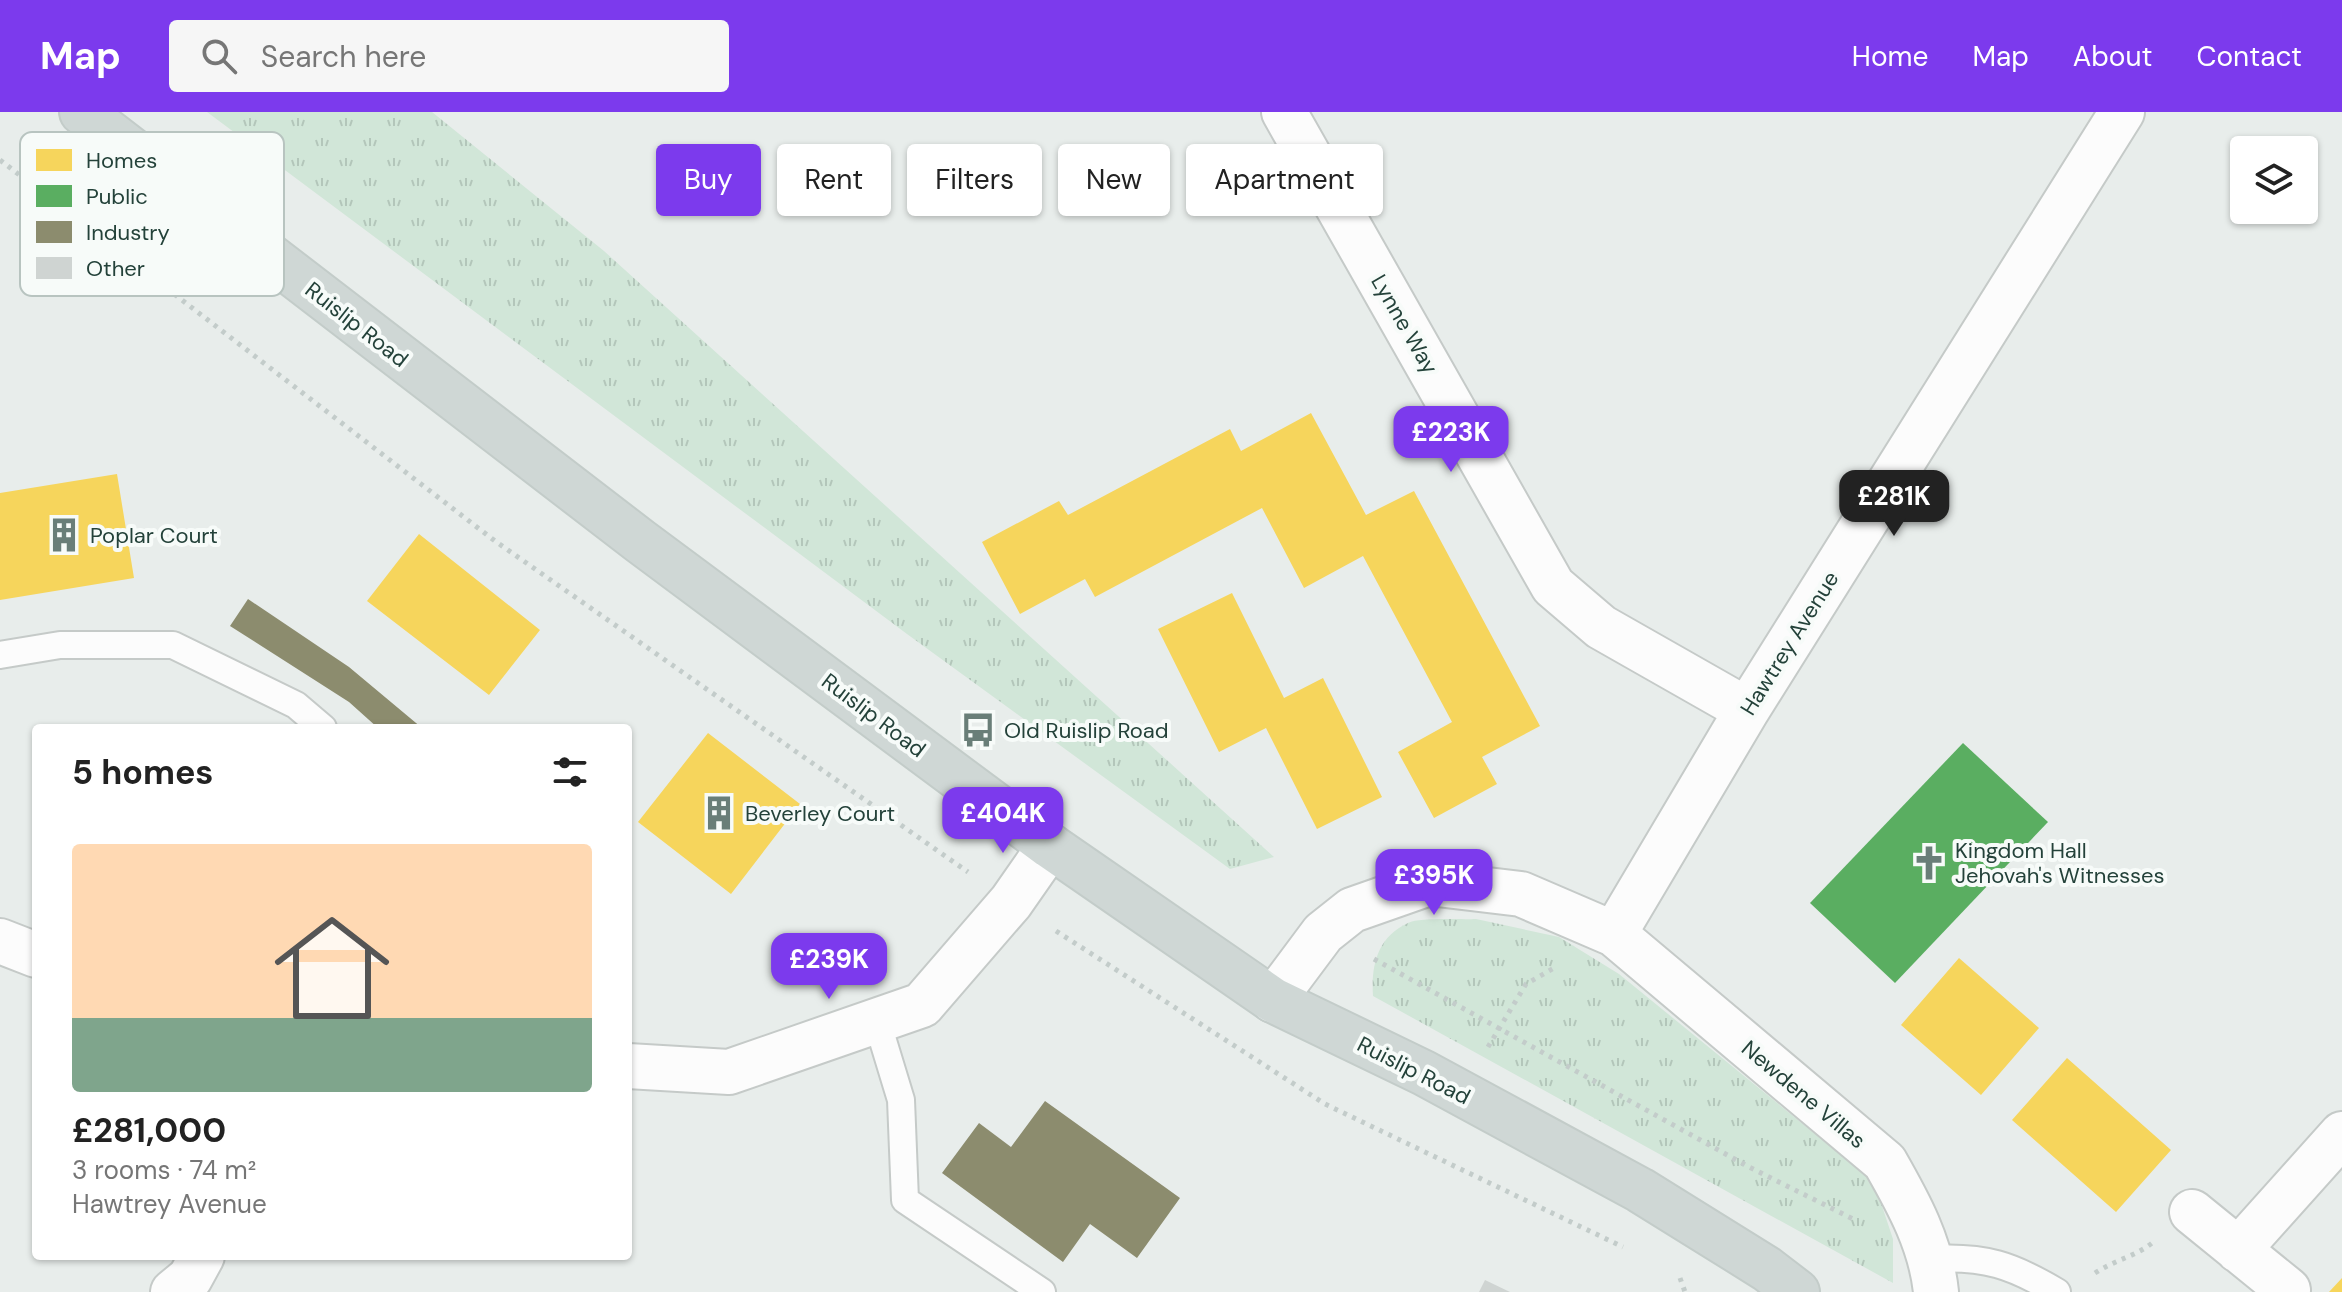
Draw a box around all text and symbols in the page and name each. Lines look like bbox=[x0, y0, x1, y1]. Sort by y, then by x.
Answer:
search box bbox=[169, 20, 729, 92]
text: Map bbox=[40, 31, 121, 81]
icon: search bbox=[197, 34, 241, 78]
text: Search here bbox=[261, 37, 426, 76]
text: Home bbox=[1852, 38, 1928, 75]
text: Map bbox=[1972, 38, 2029, 75]
text: About bbox=[2073, 38, 2152, 75]
text: Contact bbox=[2196, 38, 2302, 75]
legend bbox=[20, 132, 284, 296]
map controls bbox=[2230, 136, 2318, 224]
button: layers bbox=[2230, 136, 2318, 224]
chip: Buy bbox=[656, 144, 761, 216]
chip: Rent bbox=[777, 144, 891, 216]
chip: Filters bbox=[907, 144, 1042, 216]
chip: New bbox=[1058, 144, 1170, 216]
chip: Apartment bbox=[1186, 144, 1383, 216]
text: Homes bbox=[86, 146, 157, 175]
text: Public bbox=[86, 182, 148, 211]
text: Industry bbox=[86, 218, 170, 247]
text: Other bbox=[86, 254, 145, 283]
street label: Lynne Way bbox=[1364, 269, 1445, 379]
street label: Ruislip Road bbox=[299, 275, 414, 374]
pin: £223K bbox=[1395, 406, 1507, 474]
text: £223K bbox=[1412, 415, 1490, 449]
pin: £281K bbox=[1838, 470, 1950, 538]
text: £281K bbox=[1857, 479, 1931, 513]
building icon: Poplar Court bbox=[45, 516, 83, 554]
place label: Poplar Court bbox=[90, 521, 218, 550]
street label: Hawtrey Avenue bbox=[1733, 566, 1845, 721]
street label: Ruislip Road bbox=[816, 667, 932, 764]
bus stop icon: Old Ruislip Road bbox=[959, 711, 997, 749]
place label: Old Ruislip Road bbox=[1004, 716, 1169, 745]
text: 5 homes bbox=[72, 750, 213, 795]
icon: filters bbox=[548, 750, 592, 794]
pin: £404K bbox=[947, 787, 1059, 855]
building icon: Beverley Court bbox=[700, 794, 738, 832]
text: £404K bbox=[960, 796, 1046, 830]
place label: Beverley Court bbox=[745, 799, 895, 828]
place label: Kingdom Hall Jehovah's Witnesses bbox=[1955, 836, 2165, 890]
church icon: Kingdom Hall Jehovah's Witnesses bbox=[1910, 844, 1948, 882]
pin: £395K bbox=[1378, 849, 1490, 917]
text: £395K bbox=[1393, 858, 1475, 892]
icon: home bbox=[260, 896, 404, 1040]
pin: £239K bbox=[773, 933, 885, 1001]
text: £239K bbox=[789, 942, 869, 976]
street label: Ruislip Road bbox=[1352, 1030, 1475, 1111]
street label: Newdene Villas bbox=[1735, 1034, 1872, 1155]
text: £281,000 bbox=[72, 1108, 226, 1153]
text: 3 rooms · 74 m² bbox=[72, 1153, 256, 1187]
text: Hawtrey Avenue bbox=[72, 1187, 267, 1221]

